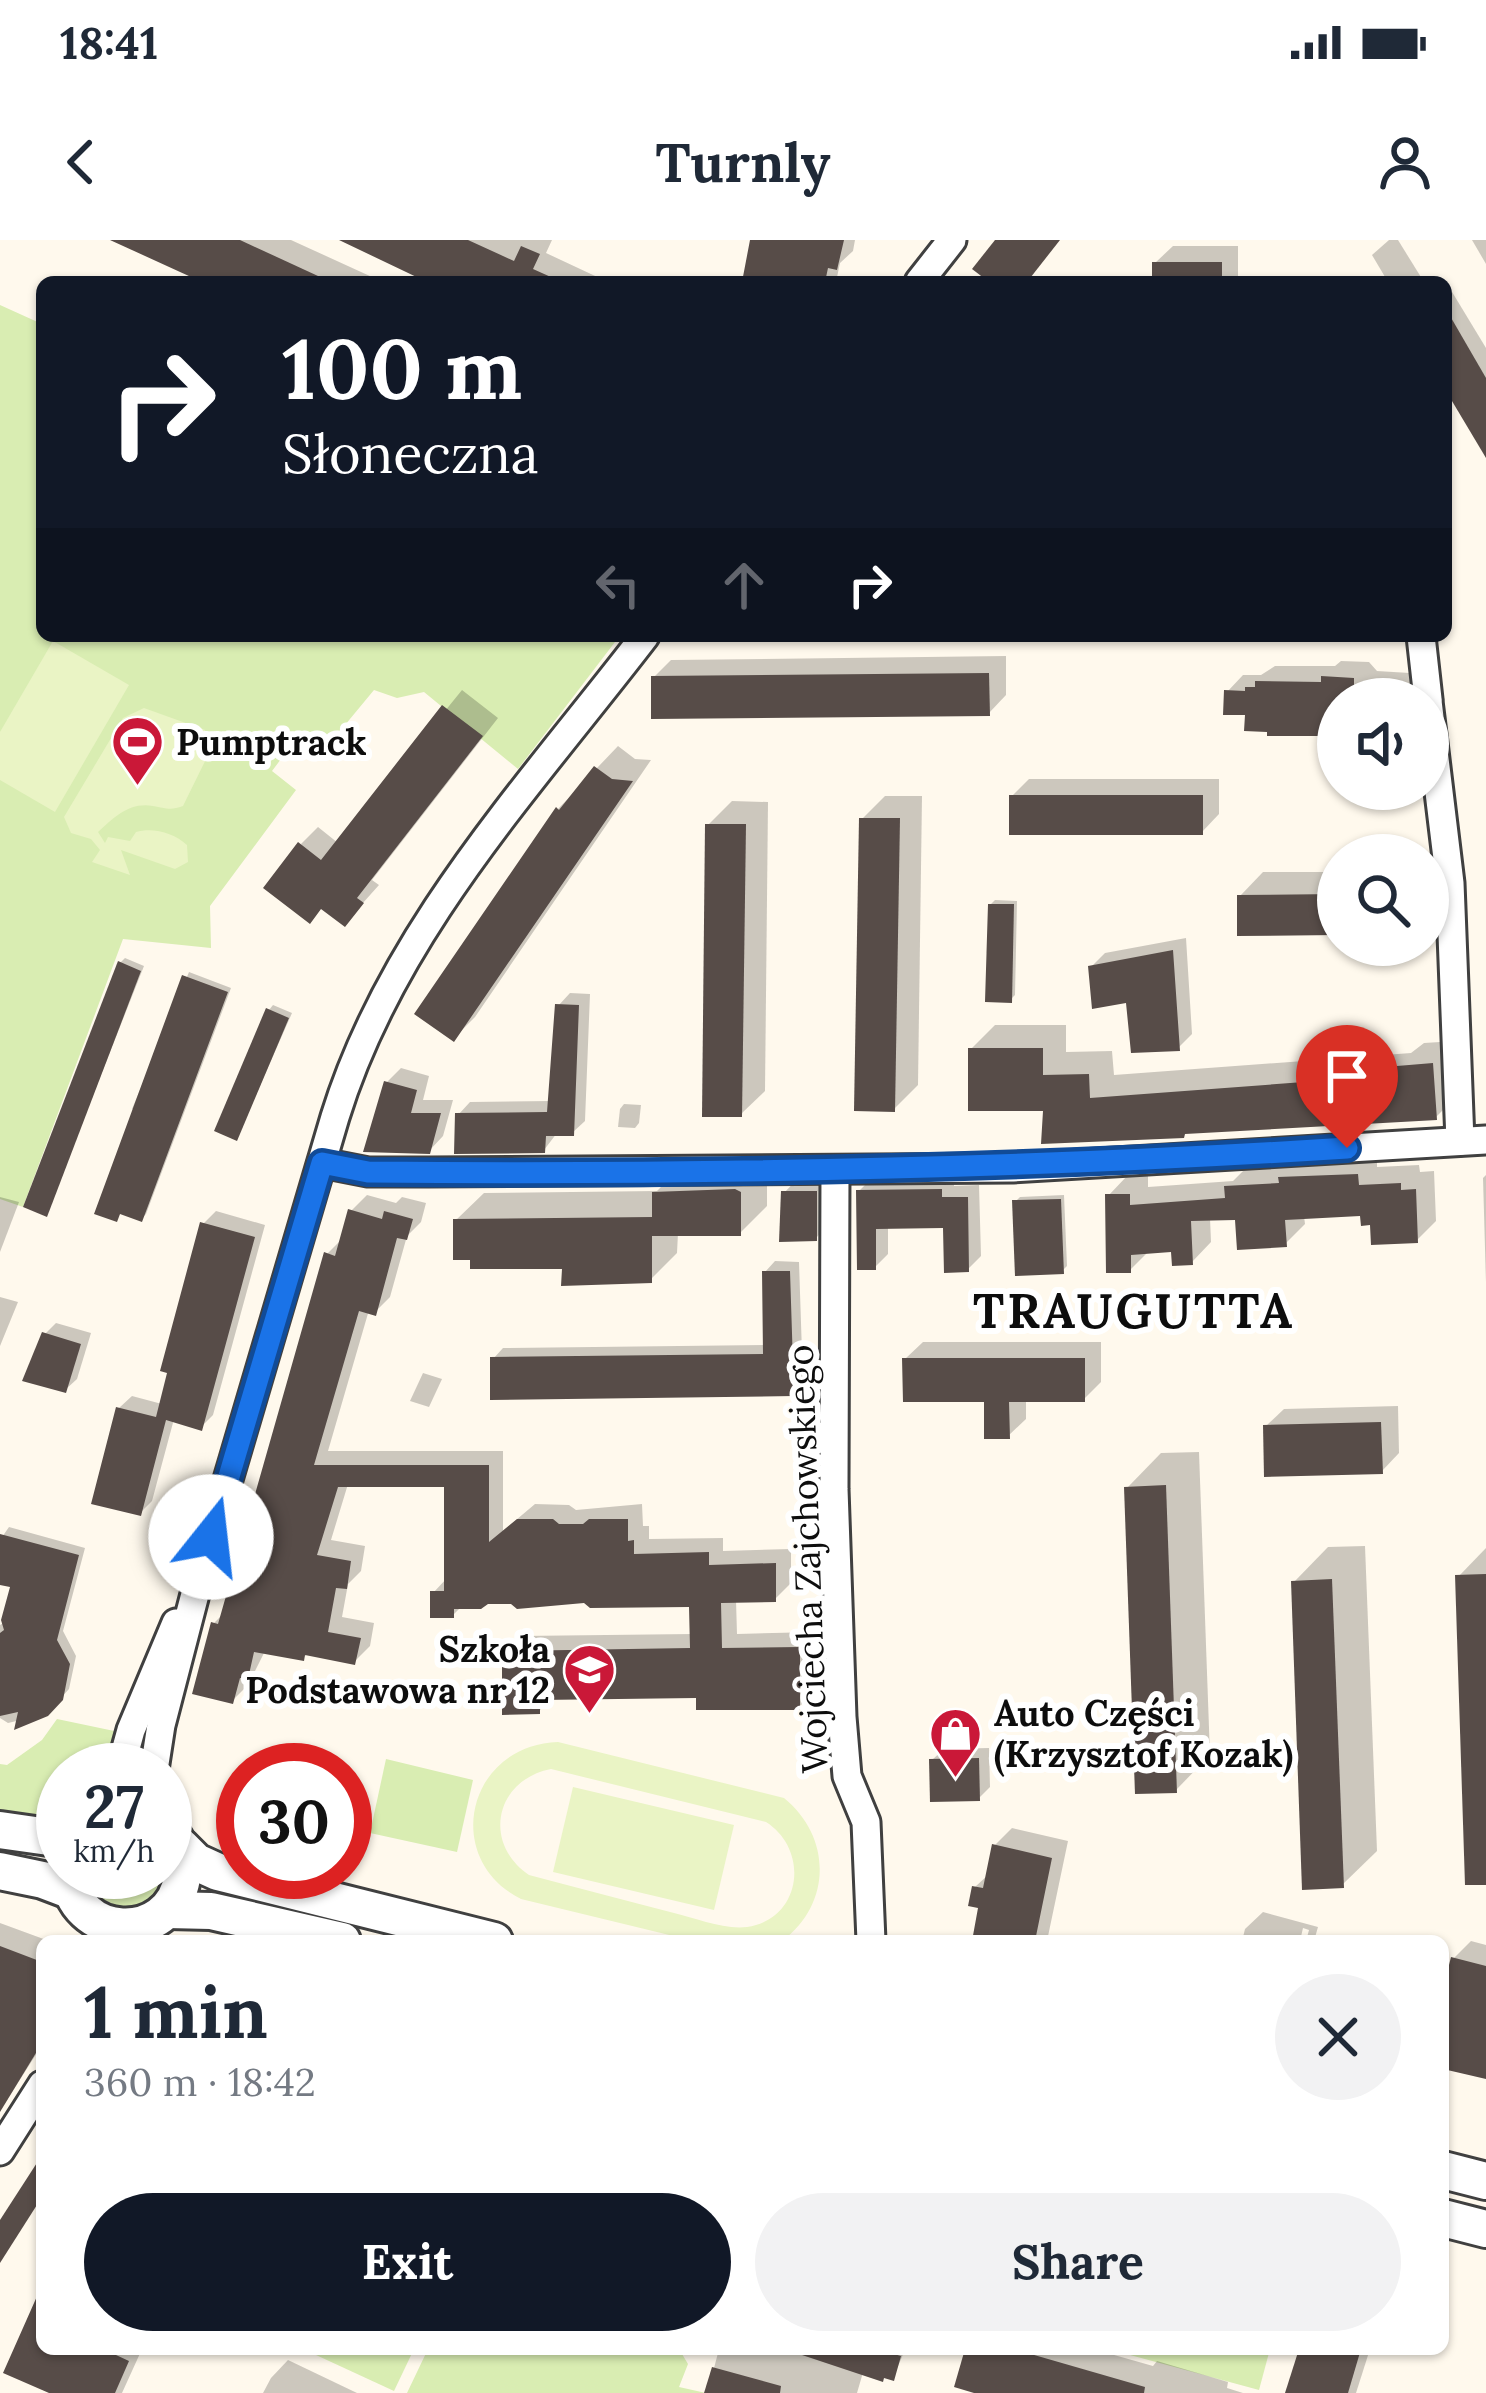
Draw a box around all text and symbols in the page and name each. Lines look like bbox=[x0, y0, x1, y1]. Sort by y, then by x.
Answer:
text: 18:41 bbox=[60, 14, 158, 71]
text: Turnly bbox=[655, 128, 831, 197]
icon: back bbox=[48, 129, 114, 195]
icon: person bbox=[1372, 129, 1438, 195]
text: 100 m bbox=[282, 314, 522, 422]
icon: right bbox=[84, 324, 240, 480]
text: Słoneczna bbox=[282, 419, 539, 488]
icon: left bbox=[585, 552, 651, 618]
icon: ahead bbox=[711, 552, 777, 618]
icon: right bbox=[837, 552, 903, 618]
map controls bbox=[1317, 678, 1449, 966]
button: sound bbox=[1317, 678, 1449, 810]
sports icon: Pumptrack bbox=[109, 714, 165, 788]
place label: Pumptrack bbox=[176, 719, 367, 765]
button: search bbox=[1317, 834, 1449, 966]
pin bbox=[1296, 1025, 1398, 1148]
icon: arrive bbox=[1314, 1043, 1380, 1109]
district label: TRAUGUTTA bbox=[973, 1280, 1295, 1341]
street label: Wojciecha Zajchowskiego bbox=[777, 1344, 837, 1774]
position arrow bbox=[148, 1474, 274, 1600]
place label: Szkoła Podstawowa nr 12 bbox=[245, 1626, 550, 1713]
school or university icon: Szkoła Podstawowa nr 12 bbox=[561, 1642, 617, 1716]
place label: Auto Części (Krzysztof Kozak) bbox=[994, 1690, 1293, 1777]
shop icon: Auto Części (Krzysztof Kozak) bbox=[927, 1706, 983, 1780]
speed limit sign: 30 bbox=[216, 1743, 372, 1899]
text: 27 bbox=[84, 1768, 144, 1844]
text: km/h bbox=[73, 1832, 155, 1870]
text: 1 min bbox=[84, 1966, 268, 2058]
button: close bbox=[1275, 1974, 1401, 2100]
text: 360 m · 18:42 bbox=[84, 2057, 316, 2107]
button: Exit bbox=[84, 2193, 731, 2331]
button: Share bbox=[755, 2193, 1401, 2331]

